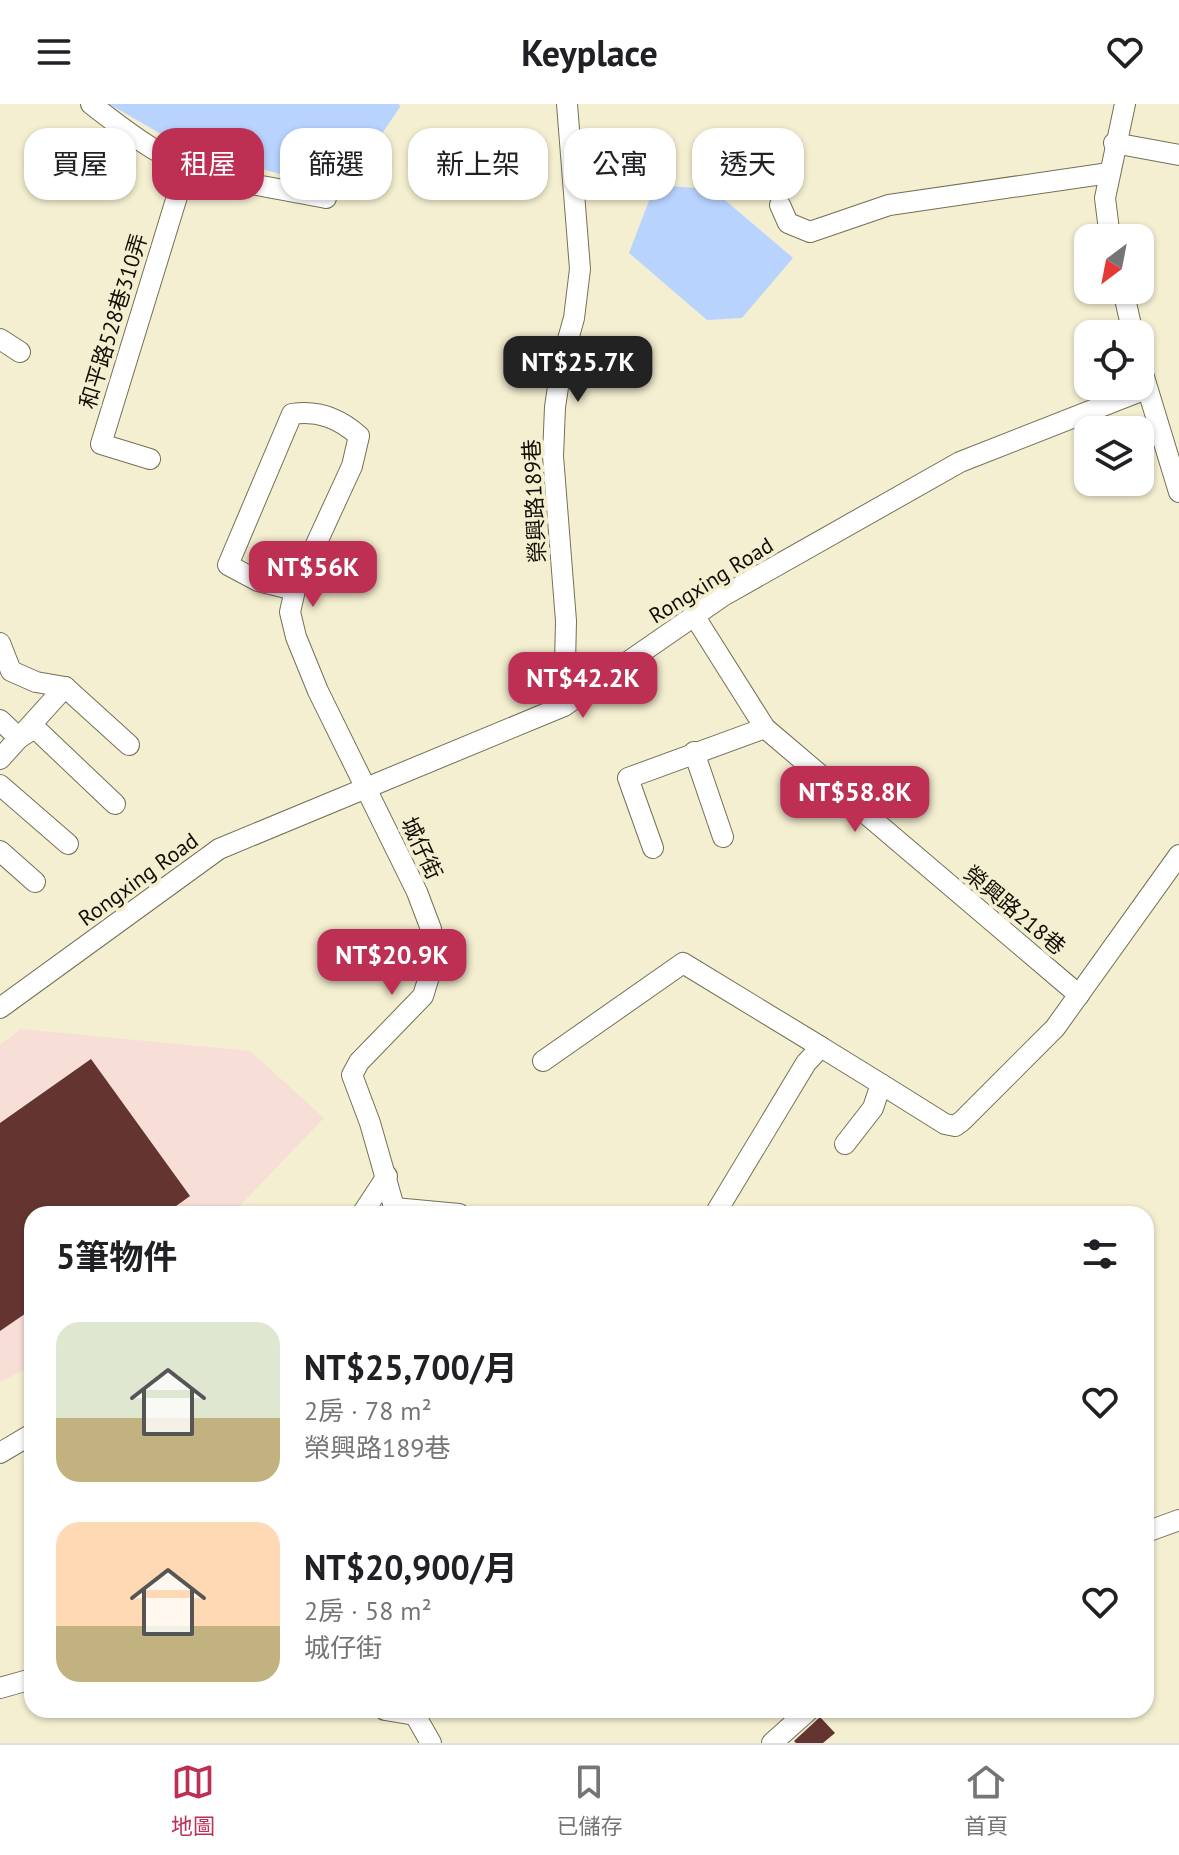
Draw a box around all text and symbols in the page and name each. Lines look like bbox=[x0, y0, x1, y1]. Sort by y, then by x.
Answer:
text: Keyplace bbox=[521, 29, 658, 76]
icon: menu bbox=[32, 30, 76, 74]
icon: heart bbox=[1103, 30, 1147, 74]
chip: 買屋 bbox=[24, 128, 136, 200]
chip: 租屋 bbox=[152, 128, 264, 200]
chip: 篩選 bbox=[280, 128, 392, 200]
chip: 新上架 bbox=[408, 128, 548, 200]
chip: 公寓 bbox=[564, 128, 676, 200]
chip: 透天 bbox=[692, 128, 804, 200]
north arrow bbox=[1074, 224, 1154, 304]
map controls bbox=[1074, 224, 1154, 496]
street label: 和平路528巷310弄 bbox=[73, 230, 153, 412]
button: locate bbox=[1074, 320, 1154, 400]
pin: NT$25.7K bbox=[495, 336, 661, 404]
text: NT$25.7K bbox=[521, 345, 635, 378]
button: layers bbox=[1074, 416, 1154, 496]
street label: 榮興路189巷 bbox=[517, 438, 551, 564]
street label: Rongxing Road bbox=[644, 531, 778, 629]
pin: NT$56K bbox=[248, 541, 378, 609]
text: NT$56K bbox=[267, 550, 359, 583]
pin: NT$42.2K bbox=[500, 652, 666, 720]
text: NT$42.2K bbox=[526, 661, 640, 694]
pin: NT$58.8K bbox=[772, 766, 938, 834]
text: NT$58.8K bbox=[798, 775, 912, 808]
street label: 城仔街 bbox=[395, 812, 449, 884]
street label: Rongxing Road bbox=[73, 826, 203, 932]
street label: 榮興路218巷 bbox=[959, 859, 1071, 961]
pin: NT$20.9K bbox=[309, 929, 475, 997]
text: NT$20.9K bbox=[335, 938, 449, 971]
icon: filters bbox=[1078, 1232, 1122, 1276]
text: 5筆物件 bbox=[56, 1234, 177, 1278]
text: NT$25,700/月 bbox=[304, 1345, 518, 1389]
icon: home bbox=[120, 1354, 216, 1450]
icon: heart bbox=[1078, 1380, 1122, 1424]
text: 2房 · 78 m² bbox=[304, 1394, 432, 1427]
text: 榮興路189巷 bbox=[304, 1431, 451, 1464]
text: NT$20,900/月 bbox=[304, 1545, 518, 1589]
icon: home bbox=[120, 1554, 216, 1650]
icon: heart bbox=[1078, 1580, 1122, 1624]
text: 2房 · 58 m² bbox=[304, 1594, 432, 1627]
text: 城仔街 bbox=[304, 1631, 382, 1664]
tab: 地圖 bbox=[171, 1760, 215, 1840]
tab: 已儲存 bbox=[556, 1760, 622, 1840]
tab: 首頁 bbox=[964, 1760, 1008, 1840]

